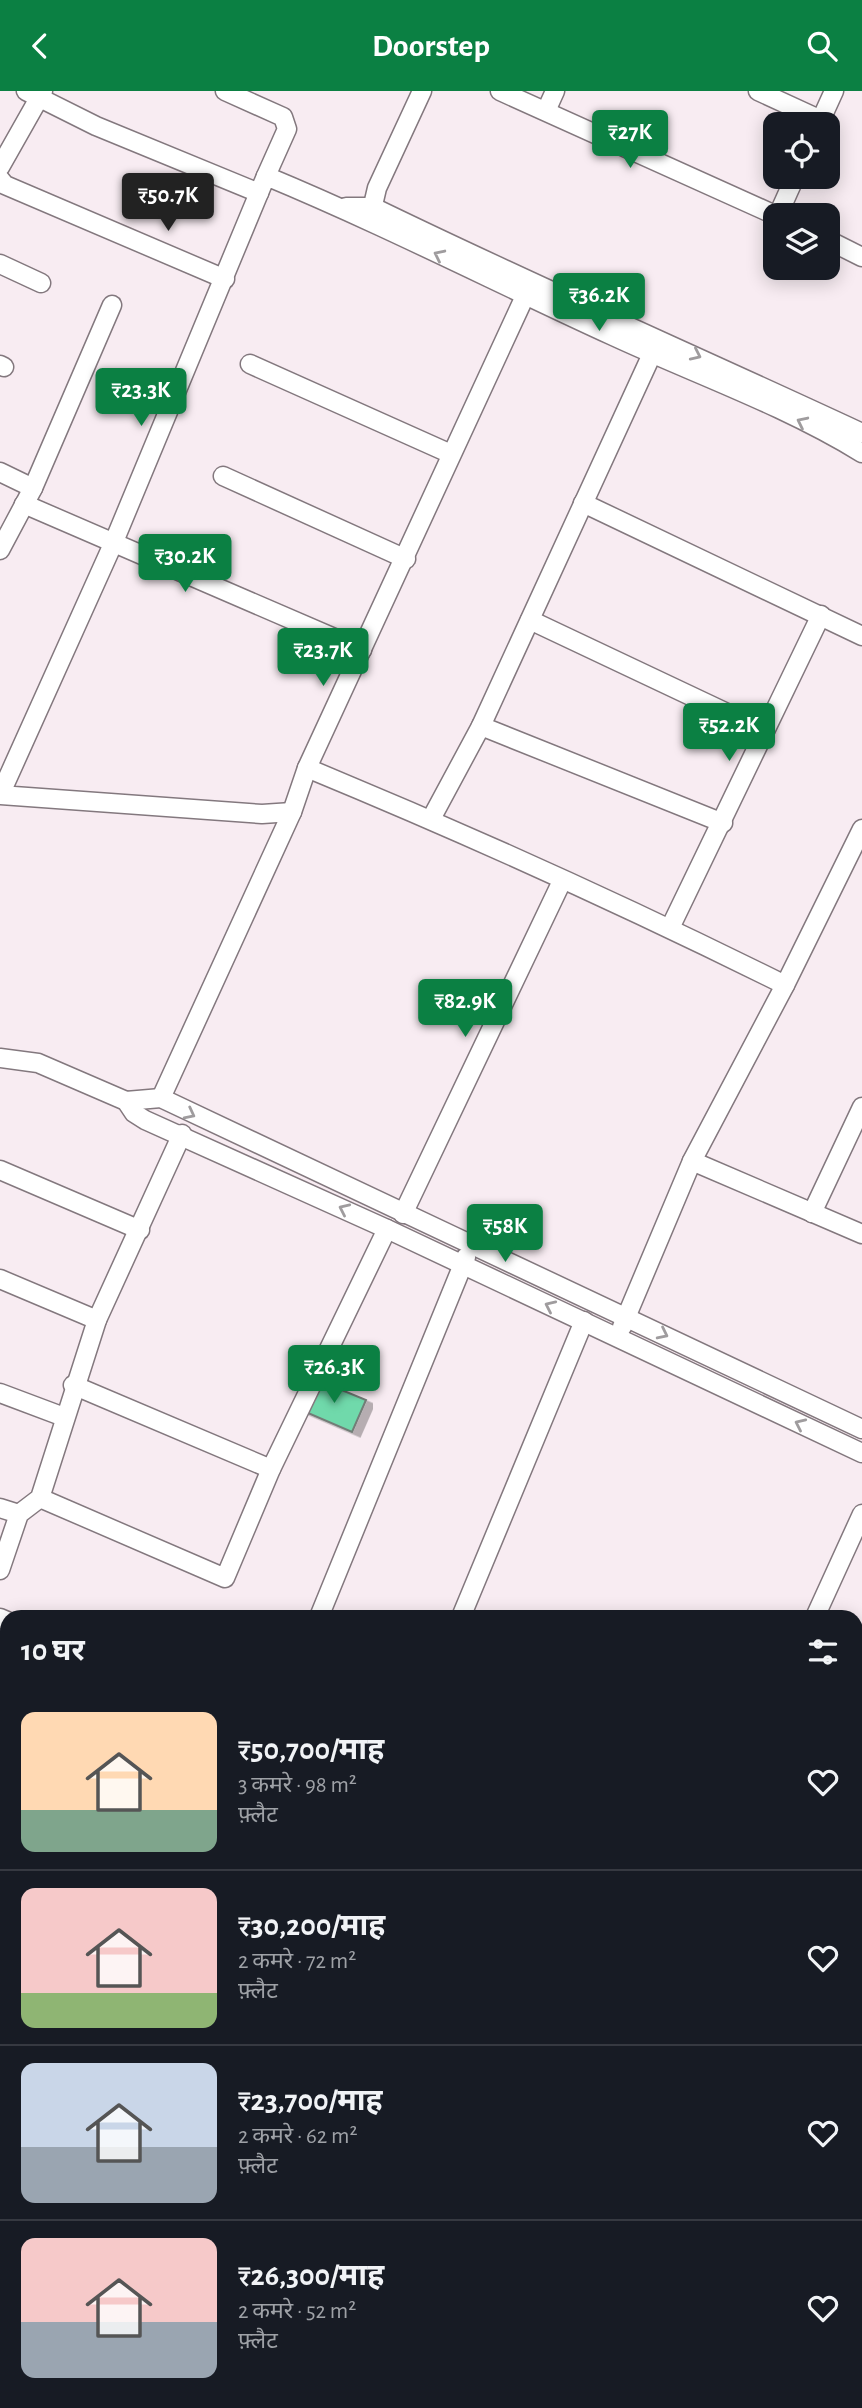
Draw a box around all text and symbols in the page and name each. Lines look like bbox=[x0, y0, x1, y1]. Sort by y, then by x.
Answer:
icon: back bbox=[21, 27, 59, 65]
icon: search bbox=[803, 27, 841, 65]
text: Doorstep bbox=[372, 30, 490, 62]
pin: ₹27K bbox=[589, 111, 671, 170]
map controls bbox=[763, 112, 840, 280]
button: locate bbox=[763, 112, 840, 189]
text: ₹27K bbox=[608, 121, 652, 144]
pin: ₹50.7K bbox=[111, 173, 225, 233]
text: ₹50.7K bbox=[138, 184, 198, 207]
button: layers bbox=[763, 203, 840, 280]
one-way arrow bbox=[434, 249, 446, 263]
pin: ₹36.2K bbox=[542, 273, 656, 333]
text: ₹36.2K bbox=[569, 284, 629, 307]
one-way arrow bbox=[689, 347, 701, 361]
pin: ₹23.3K bbox=[84, 369, 198, 428]
text: ₹23.3K bbox=[112, 379, 171, 402]
one-way arrow bbox=[797, 416, 809, 430]
pin: ₹30.2K bbox=[128, 535, 242, 594]
text: ₹30.2K bbox=[154, 545, 216, 568]
pin: ₹23.7K bbox=[266, 629, 380, 688]
text: ₹23.7K bbox=[293, 639, 353, 662]
pin: ₹52.2K bbox=[672, 703, 786, 763]
text: ₹52.2K bbox=[699, 714, 759, 737]
pin: ₹82.9K bbox=[408, 979, 522, 1039]
text: ₹82.9K bbox=[434, 990, 496, 1013]
one-way arrow bbox=[183, 1106, 195, 1119]
one-way arrow bbox=[339, 1203, 351, 1217]
pin: ₹58K bbox=[464, 1205, 546, 1264]
text: ₹58K bbox=[483, 1215, 527, 1238]
one-way arrow bbox=[545, 1300, 557, 1314]
one-way arrow bbox=[656, 1325, 668, 1339]
pin: ₹26.3K bbox=[277, 1345, 391, 1405]
text: ₹26.3K bbox=[304, 1356, 364, 1379]
one-way arrow bbox=[795, 1418, 807, 1432]
icon: filters bbox=[804, 1633, 842, 1671]
text: 10 घर bbox=[21, 1636, 85, 1666]
text: ₹50,700/माह bbox=[238, 1735, 384, 1765]
icon: home bbox=[77, 1740, 161, 1824]
icon: heart bbox=[804, 1763, 842, 1801]
text: 3 कमरे · 98 m² bbox=[238, 1774, 357, 1797]
text: फ़्लैट bbox=[238, 1804, 278, 1827]
text: ₹30,200/माह bbox=[238, 1911, 385, 1941]
icon: home bbox=[77, 1916, 161, 2000]
icon: heart bbox=[804, 1939, 842, 1977]
text: 2 कमरे · 72 m² bbox=[238, 1950, 356, 1973]
text: फ़्लैट bbox=[238, 1980, 278, 2003]
text: ₹23,700/माह bbox=[238, 2086, 383, 2116]
icon: home bbox=[77, 2091, 161, 2175]
icon: heart bbox=[804, 2114, 842, 2152]
text: 2 कमरे · 62 m² bbox=[238, 2125, 357, 2148]
text: फ़्लैट bbox=[238, 2155, 278, 2178]
text: ₹26,300/माह bbox=[238, 2261, 384, 2291]
icon: home bbox=[77, 2266, 161, 2350]
icon: heart bbox=[804, 2289, 842, 2327]
text: 2 कमरे · 52 m² bbox=[238, 2300, 356, 2323]
text: फ़्लैट bbox=[238, 2330, 278, 2353]

